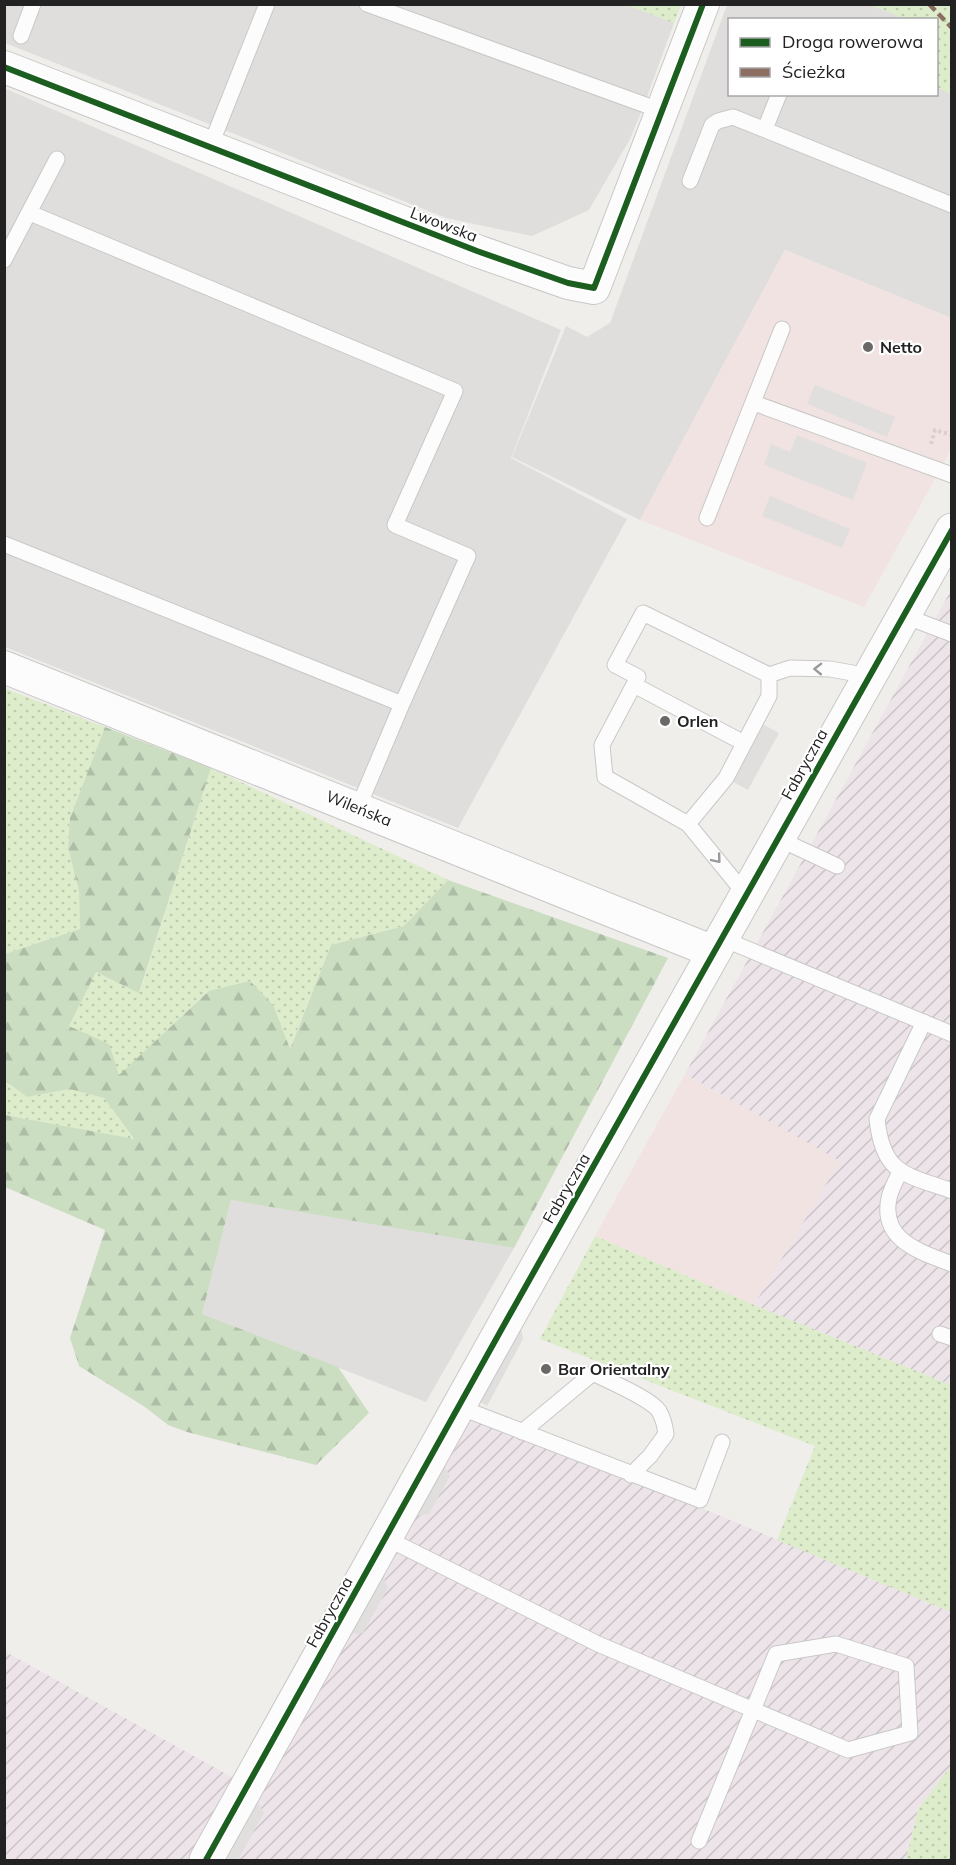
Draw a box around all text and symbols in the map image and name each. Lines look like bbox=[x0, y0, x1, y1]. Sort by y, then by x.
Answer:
legend bbox=[728, 18, 938, 96]
text: Droga rowerowa bbox=[782, 30, 923, 53]
text: Ścieżka bbox=[782, 60, 845, 83]
street label: Lwowska bbox=[408, 202, 480, 246]
place label: Netto bbox=[880, 337, 922, 357]
marker: Netto bbox=[861, 340, 875, 354]
one-way arrow bbox=[814, 662, 823, 675]
place label: Orlen bbox=[677, 711, 718, 731]
marker: Orlen bbox=[658, 714, 672, 728]
street label: Fabryczna bbox=[776, 725, 832, 803]
street label: Wileńska bbox=[323, 786, 395, 830]
one-way arrow bbox=[710, 852, 721, 863]
street label: Fabryczna bbox=[538, 1149, 594, 1227]
place label: Bar Orientalny bbox=[558, 1359, 670, 1379]
marker: Bar Orientalny bbox=[539, 1362, 553, 1376]
street label: Fabryczna bbox=[301, 1573, 357, 1651]

